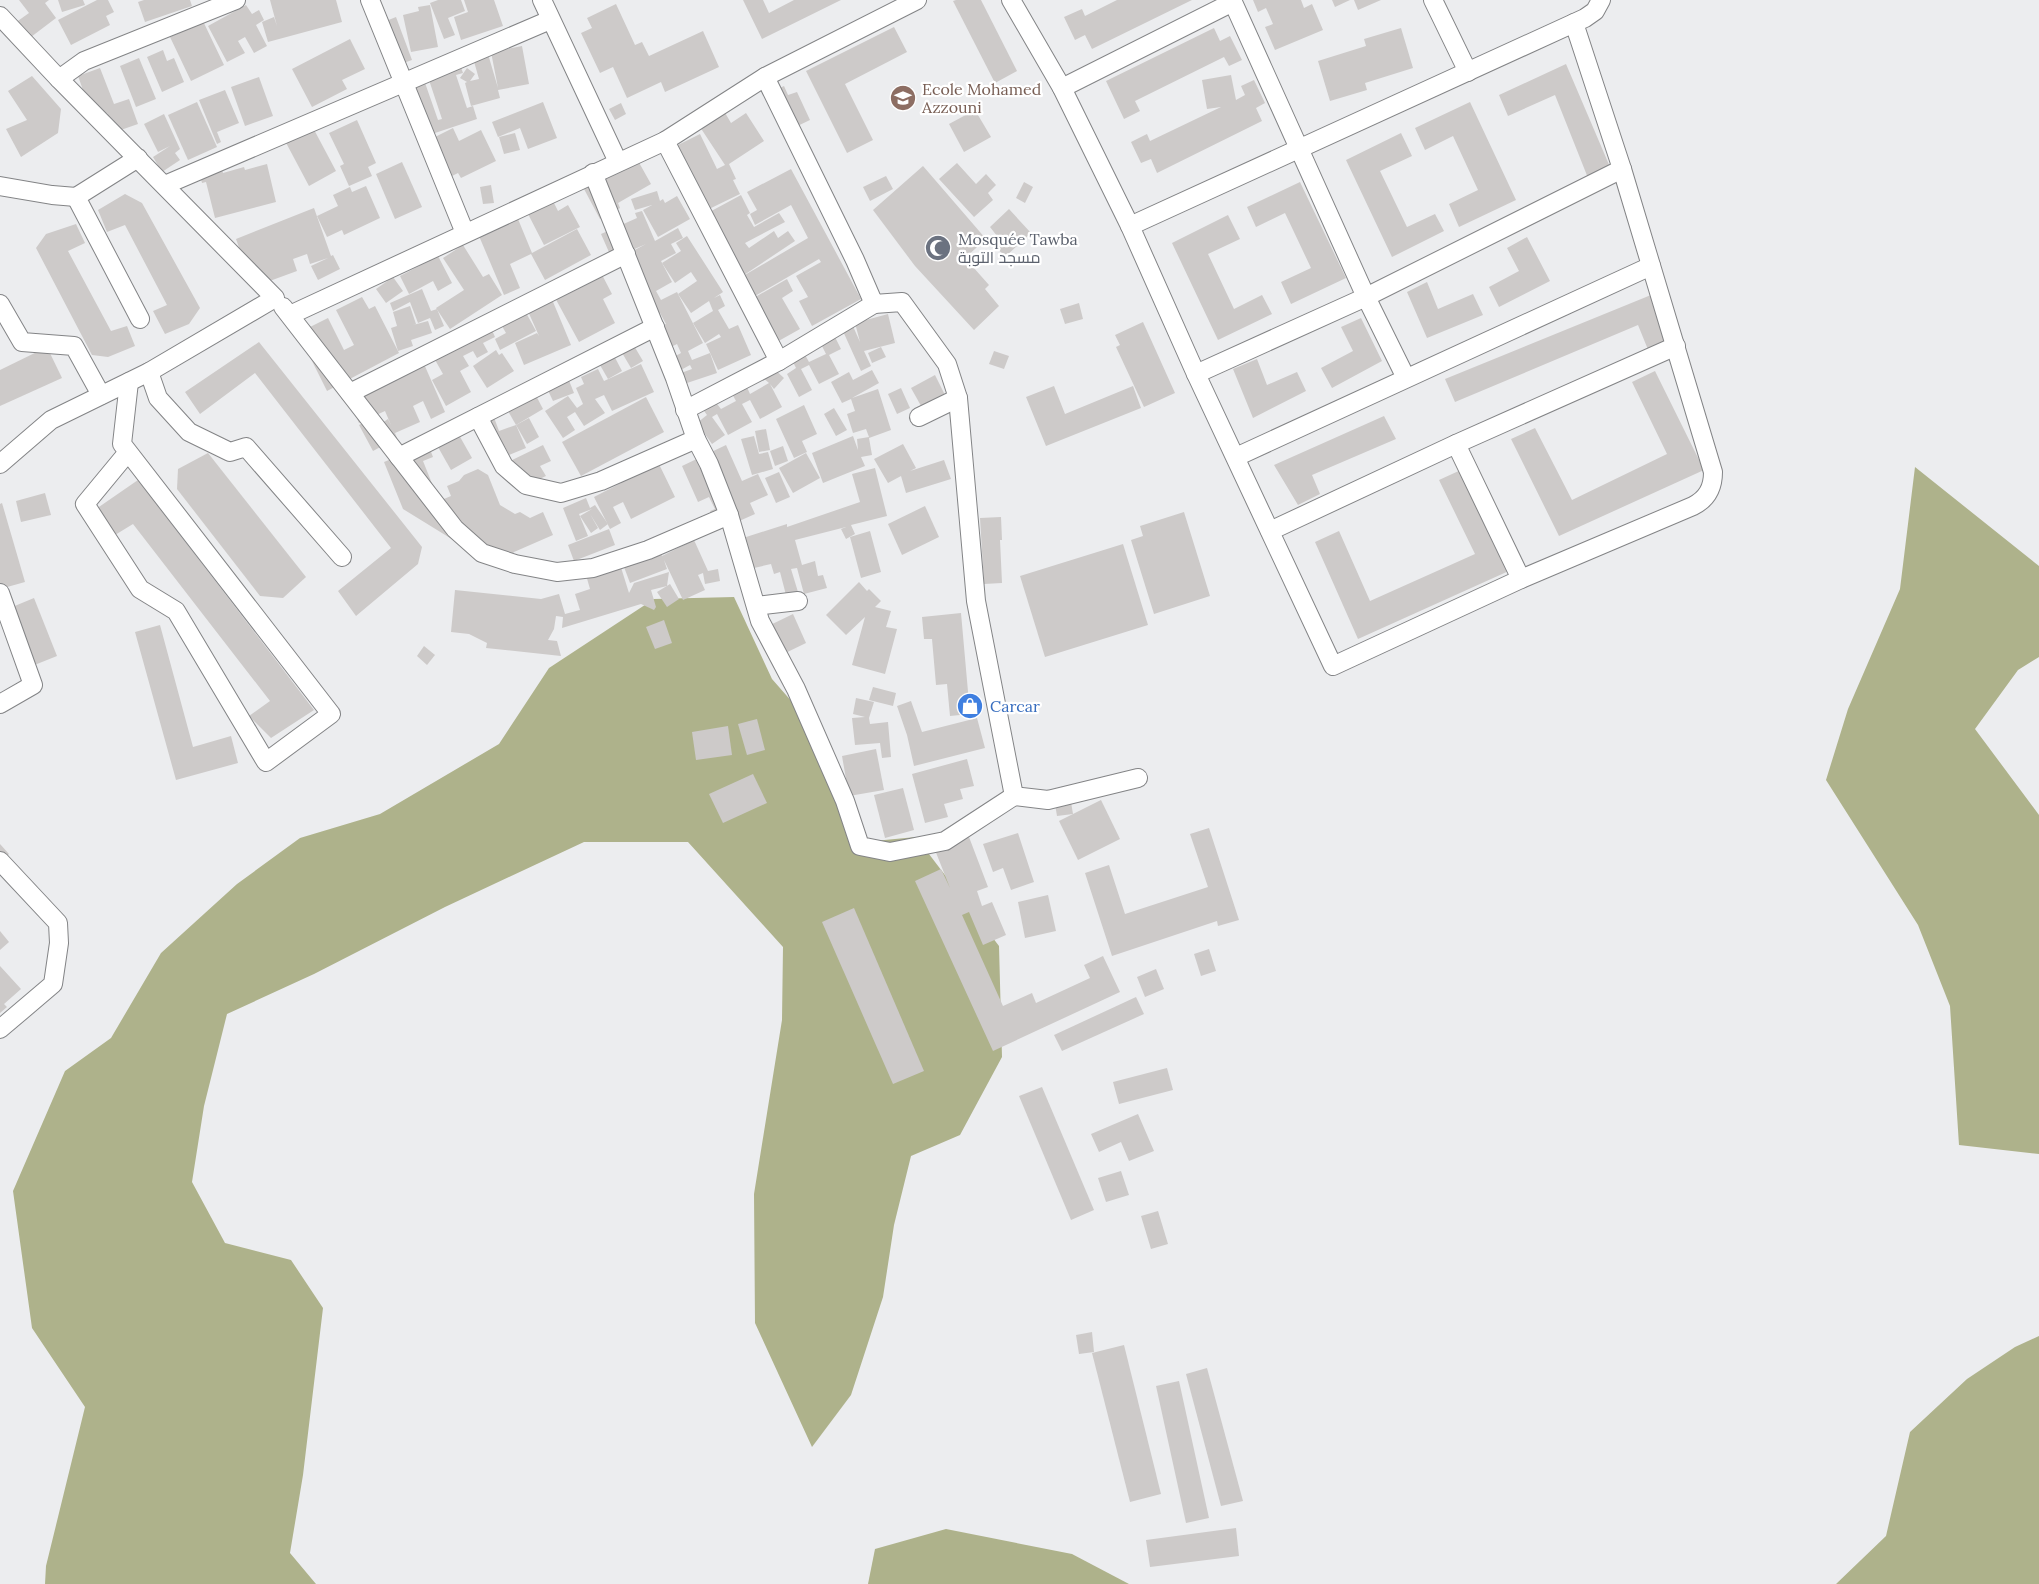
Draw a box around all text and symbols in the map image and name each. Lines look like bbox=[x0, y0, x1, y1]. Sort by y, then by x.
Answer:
place label: Ecole Mohamed Azzouni bbox=[921, 79, 1042, 117]
school or university icon: Ecole Mohamed Azzouni bbox=[888, 83, 918, 113]
place label: Mosquée Tawba مسجد التوبة bbox=[958, 229, 1078, 267]
mosque icon: Mosquée Tawba مسجد التوبة bbox=[923, 233, 953, 263]
shop icon: Carcar bbox=[955, 691, 985, 721]
place label: Carcar bbox=[990, 696, 1040, 716]

